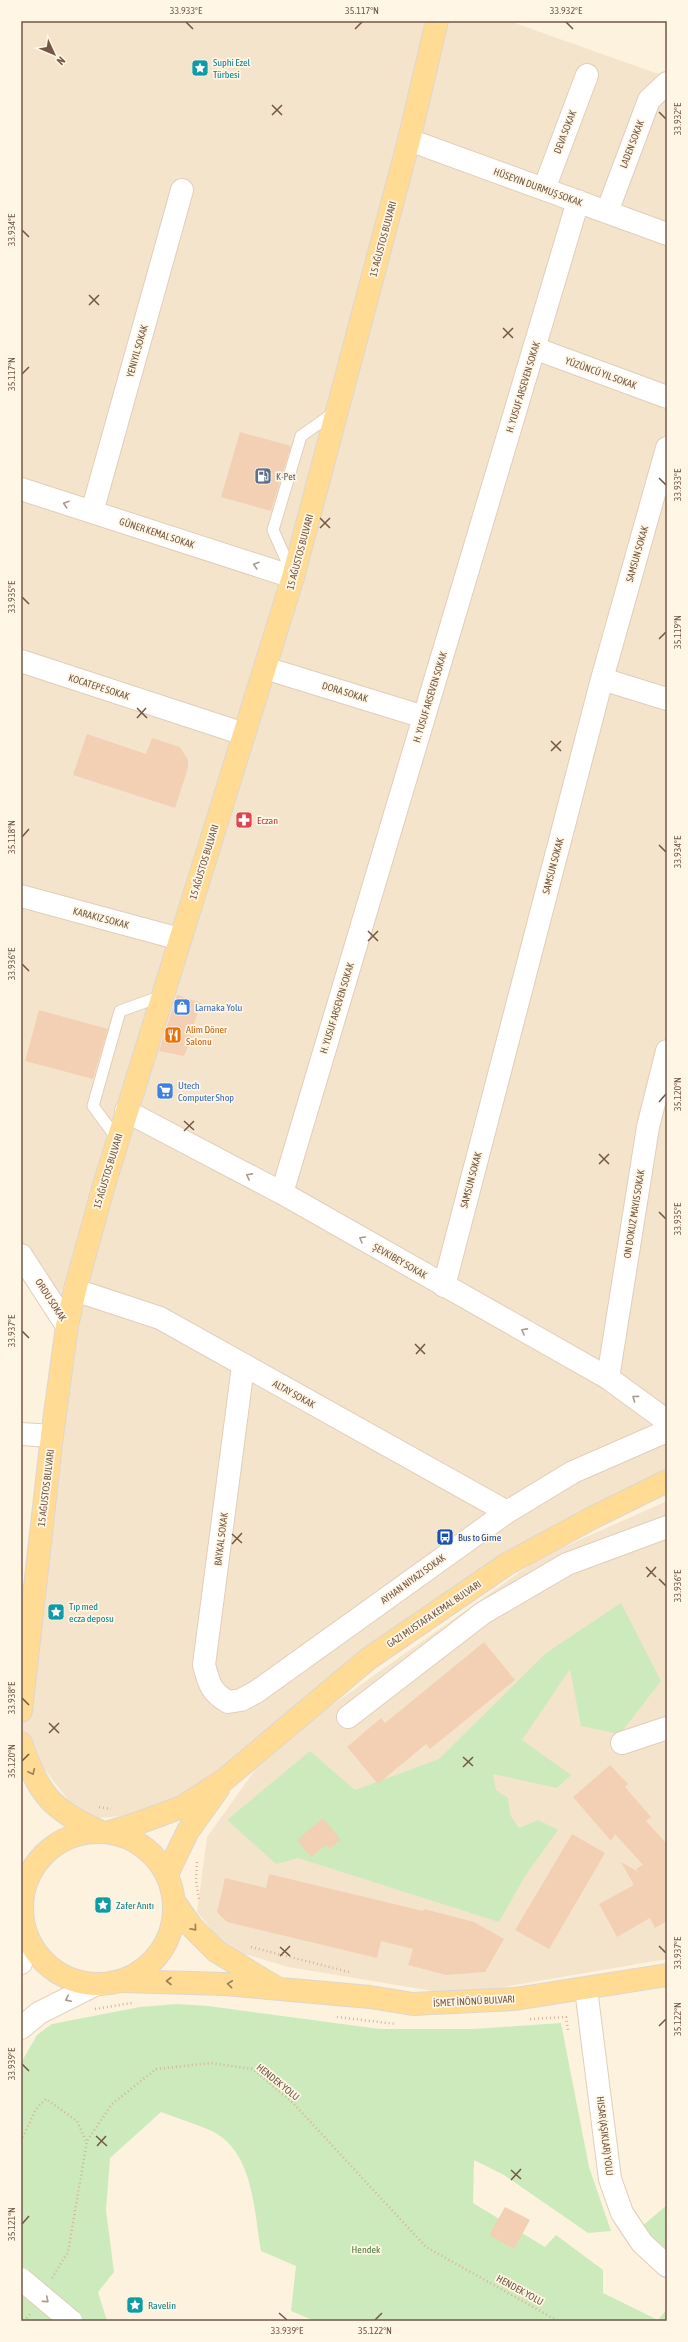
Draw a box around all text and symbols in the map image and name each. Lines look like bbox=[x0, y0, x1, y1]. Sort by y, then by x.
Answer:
text: 33.933°E bbox=[170, 5, 203, 16]
text: 35.117°N bbox=[345, 5, 379, 16]
text: 33.932°E bbox=[550, 5, 583, 16]
north arrow bbox=[34, 34, 74, 74]
text: N bbox=[55, 54, 68, 67]
place label: Suphi Ezel Türbesi bbox=[213, 57, 251, 80]
place icon: Suphi Ezel Türbesi bbox=[190, 58, 210, 78]
text: 33.932°E bbox=[672, 102, 683, 135]
street label: DEVA SOKAK bbox=[552, 109, 578, 155]
street label: LADEN SOKAK bbox=[618, 118, 646, 170]
street label: HÜSEYIN DURMUŞ SOKAK bbox=[492, 166, 584, 208]
street label: 15 AĞUSTOS BULVARI bbox=[368, 200, 398, 278]
text: 33.934°E bbox=[6, 213, 17, 246]
street label: YENIYIL SOKAK bbox=[124, 323, 150, 379]
street label: H. YUSUF ARSEVEN SOKAK bbox=[504, 340, 542, 434]
street label: YÜZÜNCÜ YIL SOKAK bbox=[564, 355, 638, 391]
text: 35.117°N bbox=[6, 357, 17, 391]
fuel station icon: K-Pet bbox=[253, 466, 273, 486]
text: 33.933°E bbox=[672, 468, 683, 501]
place label: K-Pet bbox=[276, 471, 296, 482]
one-way arrow bbox=[63, 500, 70, 508]
street label: 15 AĞUSTOS BULVARI bbox=[285, 513, 315, 591]
street label: GÜNER KEMAL SOKAK bbox=[118, 516, 196, 550]
street label: SAMSUN SOKAK bbox=[624, 525, 650, 583]
one-way arrow bbox=[253, 561, 260, 570]
text: 33.935°E bbox=[6, 580, 17, 613]
text: 35.119°N bbox=[672, 615, 683, 649]
street label: H. YUSUF ARSEVEN SOKAK bbox=[411, 650, 449, 744]
street label: KOCATEPE SOKAK bbox=[67, 672, 131, 702]
street label: DORA SOKAK bbox=[321, 680, 369, 704]
pharmacy icon: Eczan bbox=[234, 810, 254, 830]
place label: Eczan bbox=[257, 815, 278, 826]
text: 35.118°N bbox=[6, 820, 17, 854]
street label: 15 AĞUSTOS BULVARI bbox=[187, 823, 221, 901]
text: 33.934°E bbox=[672, 835, 683, 868]
street label: SAMSUN SOKAK bbox=[540, 837, 566, 895]
street label: KARAKIZ SOKAK bbox=[72, 905, 130, 931]
text: 33.936°E bbox=[6, 947, 17, 980]
street label: H. YUSUF ARSEVEN SOKAK bbox=[318, 961, 356, 1055]
shop icon: Larnaka Yolu bbox=[172, 997, 192, 1017]
place label: Larnaka Yolu bbox=[195, 1002, 243, 1013]
place label: Alim Döner Salonu bbox=[186, 1024, 228, 1047]
restaurant icon: Alim Döner Salonu bbox=[163, 1025, 183, 1045]
text: 35.120°N bbox=[672, 1077, 683, 1111]
place label: Utech Computer Shop bbox=[178, 1080, 234, 1103]
supermarket icon: Utech Computer Shop bbox=[155, 1081, 175, 1101]
street label: 15 AĞUSTOS BULVARI bbox=[91, 1132, 125, 1210]
street label: SAMSUN SOKAK bbox=[458, 1151, 484, 1209]
street label: ON DOKUZ MAYIS SOKAK bbox=[622, 1169, 646, 1259]
one-way arrow bbox=[246, 1173, 253, 1181]
text: 33.935°E bbox=[672, 1202, 683, 1235]
one-way arrow bbox=[359, 1237, 366, 1244]
street label: ŞEVKIBEY SOKAK bbox=[371, 1241, 429, 1281]
street label: ORDU SOKAK bbox=[33, 1277, 69, 1323]
text: 33.937°E bbox=[6, 1314, 17, 1347]
one-way arrow bbox=[521, 1329, 528, 1336]
street label: ALTAY SOKAK bbox=[271, 1378, 317, 1410]
one-way arrow bbox=[633, 1396, 640, 1403]
street label: 15 AĞUSTOS BULVARI bbox=[36, 1449, 56, 1527]
street label: BAYKAL SOKAK bbox=[212, 1512, 230, 1566]
bus stop icon: Bus to Girne bbox=[435, 1527, 455, 1547]
place label: Bus to Girne bbox=[458, 1532, 502, 1543]
street label: AYHAN NIYAZI SOKAK bbox=[378, 1552, 448, 1606]
text: 33.936°E bbox=[672, 1569, 683, 1602]
street label: GAZI MUSTAFA KEMAL BULVARI bbox=[385, 1578, 483, 1650]
place label: Tıp med ecza deposu bbox=[69, 1601, 114, 1624]
place icon: Tıp med ecza deposu bbox=[46, 1602, 66, 1622]
text: 33.938°E bbox=[6, 1681, 17, 1714]
text: 35.120°N bbox=[6, 1744, 17, 1778]
one-way arrow bbox=[27, 1768, 35, 1776]
place icon: Zafer Anıtı bbox=[93, 1895, 113, 1915]
place label: Zafer Anıtı bbox=[116, 1900, 154, 1911]
one-way arrow bbox=[189, 1923, 197, 1931]
text: 33.937°E bbox=[672, 1936, 683, 1969]
one-way arrow bbox=[166, 1977, 172, 1985]
one-way arrow bbox=[227, 1980, 233, 1989]
street label: İSMET İNÖNÜ BULVARI bbox=[433, 1993, 515, 2009]
one-way arrow bbox=[65, 1994, 72, 2002]
text: 35.122°N bbox=[672, 2002, 683, 2036]
text: 33.939°E bbox=[6, 2047, 17, 2080]
street label: HENDEK YOLU bbox=[254, 2061, 302, 2103]
street label: HISAR (AŞIKLAR) YOLU bbox=[595, 2096, 615, 2177]
text: 35.121°N bbox=[6, 2207, 17, 2241]
park label: Hendek bbox=[352, 2244, 381, 2255]
street label: HENDEK YOLU bbox=[495, 2273, 545, 2307]
one-way arrow bbox=[42, 2295, 49, 2302]
place icon: Ravelin bbox=[125, 2295, 145, 2315]
place label: Ravelin bbox=[148, 2300, 176, 2311]
text: 33.939°E bbox=[271, 2325, 304, 2336]
text: 35.122°N bbox=[358, 2325, 392, 2336]

